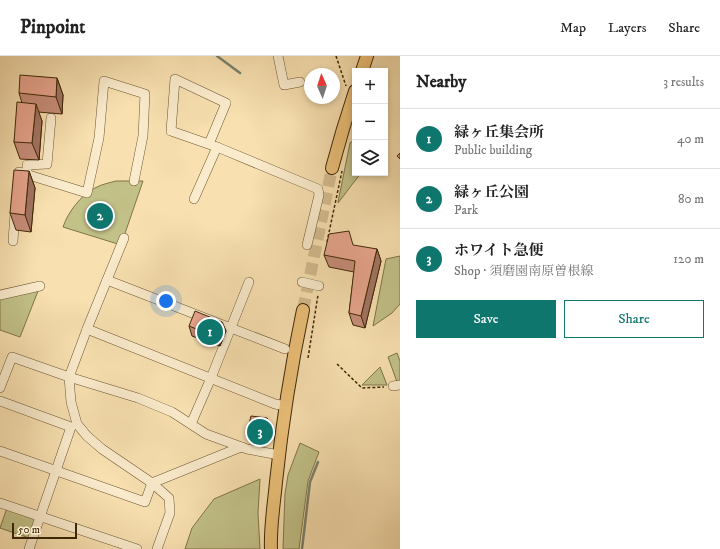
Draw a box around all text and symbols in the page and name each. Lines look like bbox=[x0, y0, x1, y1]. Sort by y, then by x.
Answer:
text: Pinpoint bbox=[20, 16, 85, 39]
text: Map bbox=[560, 19, 586, 37]
text: Layers bbox=[608, 19, 646, 37]
text: Share bbox=[668, 19, 700, 37]
north arrow bbox=[304, 68, 340, 104]
map controls bbox=[352, 68, 388, 176]
button: + bbox=[352, 68, 388, 104]
text: Nearby bbox=[416, 71, 466, 93]
text: 3 results bbox=[663, 74, 704, 90]
button: − bbox=[352, 104, 388, 140]
text: 緑ヶ丘集会所 bbox=[454, 123, 544, 142]
text: 1 bbox=[427, 131, 431, 147]
text: 40 m bbox=[677, 131, 704, 147]
button: layers bbox=[352, 140, 388, 176]
text: Public building bbox=[454, 142, 532, 158]
text: 緑ヶ丘公園 bbox=[454, 183, 529, 202]
text: 2 bbox=[426, 191, 432, 207]
text: 80 m bbox=[678, 191, 704, 207]
pin: 2 bbox=[87, 201, 113, 231]
text: Park bbox=[454, 202, 478, 218]
text: ホワイト急便 bbox=[454, 241, 544, 260]
text: 3 bbox=[427, 251, 431, 267]
text: 120 m bbox=[673, 251, 704, 267]
text: Shop · 須磨園南原曽根線 bbox=[454, 263, 593, 279]
your location bbox=[156, 291, 176, 311]
button: Save bbox=[416, 300, 556, 338]
button: Share bbox=[564, 300, 704, 338]
pin: 1 bbox=[197, 317, 223, 347]
pin: 3 bbox=[247, 417, 273, 447]
scale bar bbox=[12, 521, 77, 540]
text: 50 m bbox=[18, 523, 40, 537]

